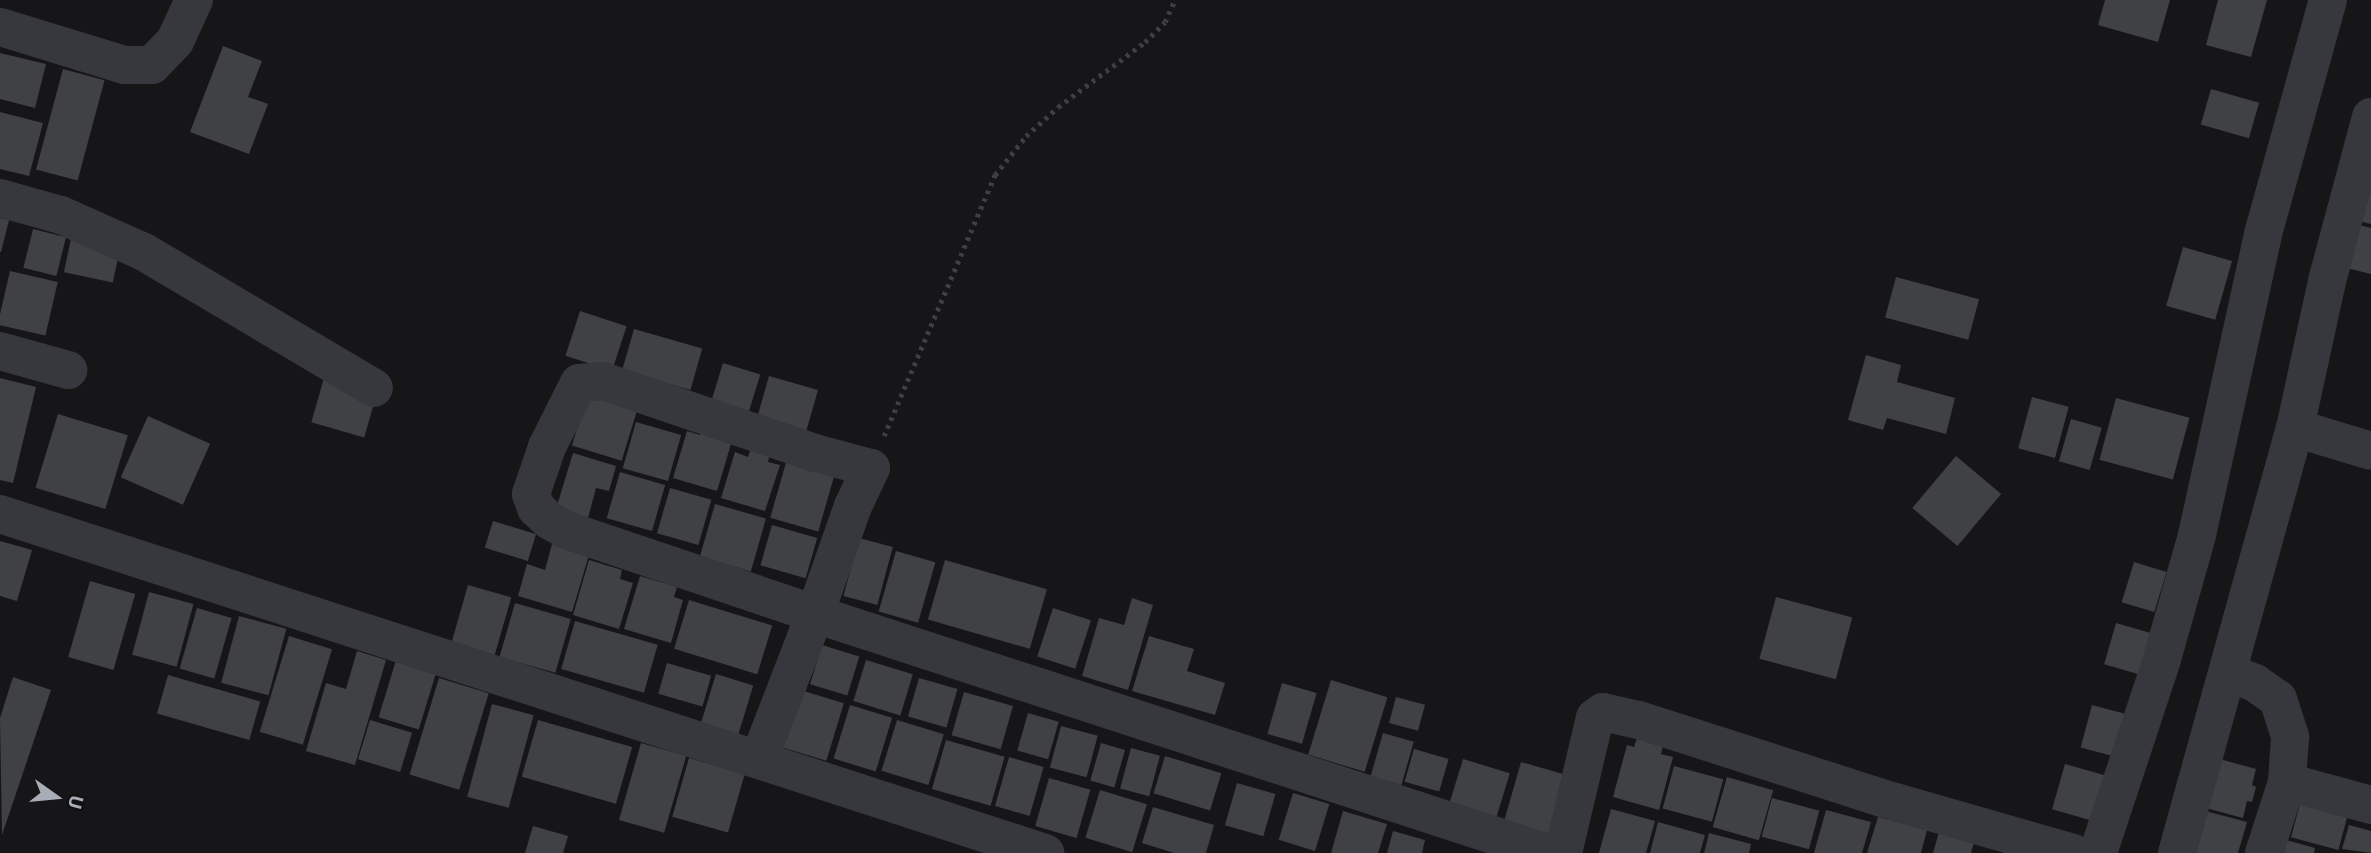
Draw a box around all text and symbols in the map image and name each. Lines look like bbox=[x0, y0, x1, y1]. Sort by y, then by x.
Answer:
north arrow bbox=[21, 762, 91, 832]
text: U bbox=[64, 793, 90, 812]

